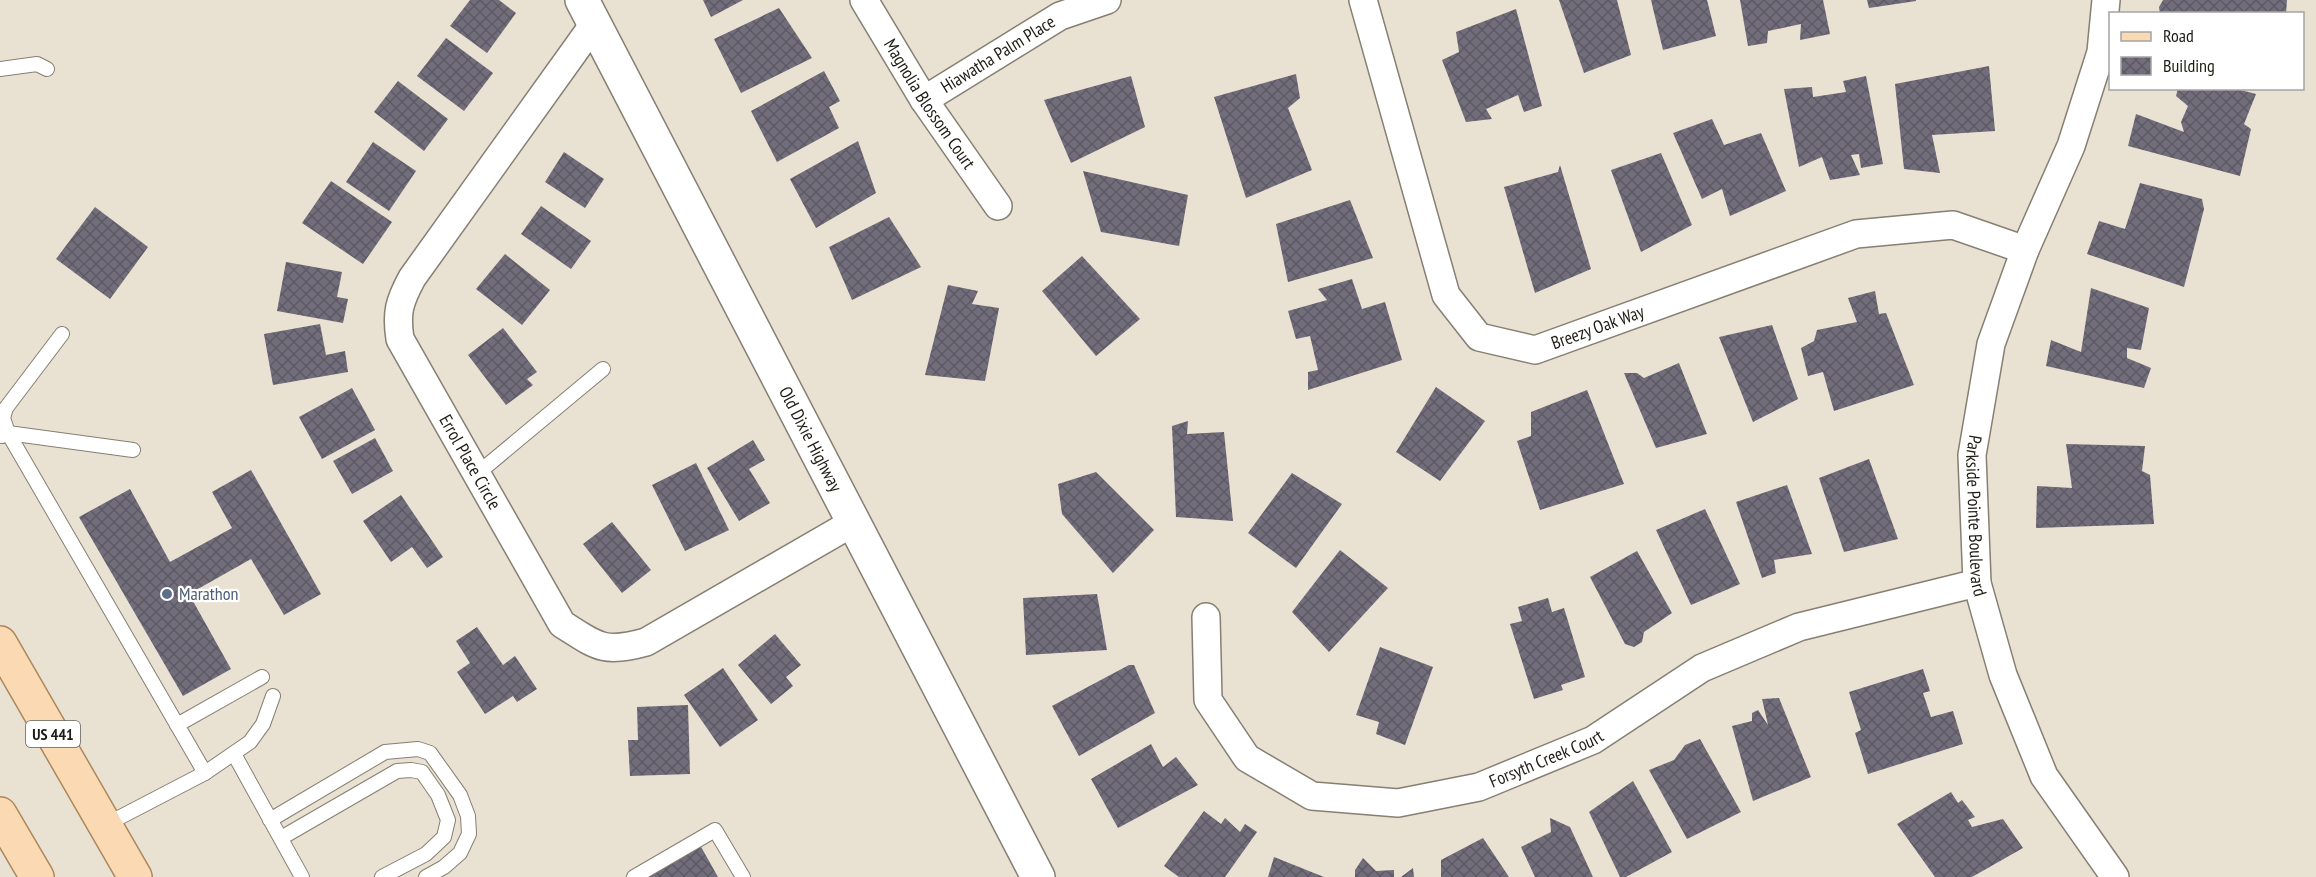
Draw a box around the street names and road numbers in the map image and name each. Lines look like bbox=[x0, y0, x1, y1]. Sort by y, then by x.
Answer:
street label: Hiawatha Palm Place bbox=[936, 10, 1059, 98]
street label: Magnolia Blossom Court bbox=[879, 35, 981, 173]
street label: Breezy Oak Way bbox=[1548, 299, 1647, 354]
street label: Old Dixie Highway bbox=[774, 382, 848, 496]
street label: Errol Place Circle bbox=[434, 410, 507, 514]
street label: Parkside Pointe Boulevard bbox=[1961, 433, 1992, 599]
road number: US 441 bbox=[26, 721, 80, 747]
street label: Forsyth Creek Court bbox=[1486, 724, 1608, 793]

